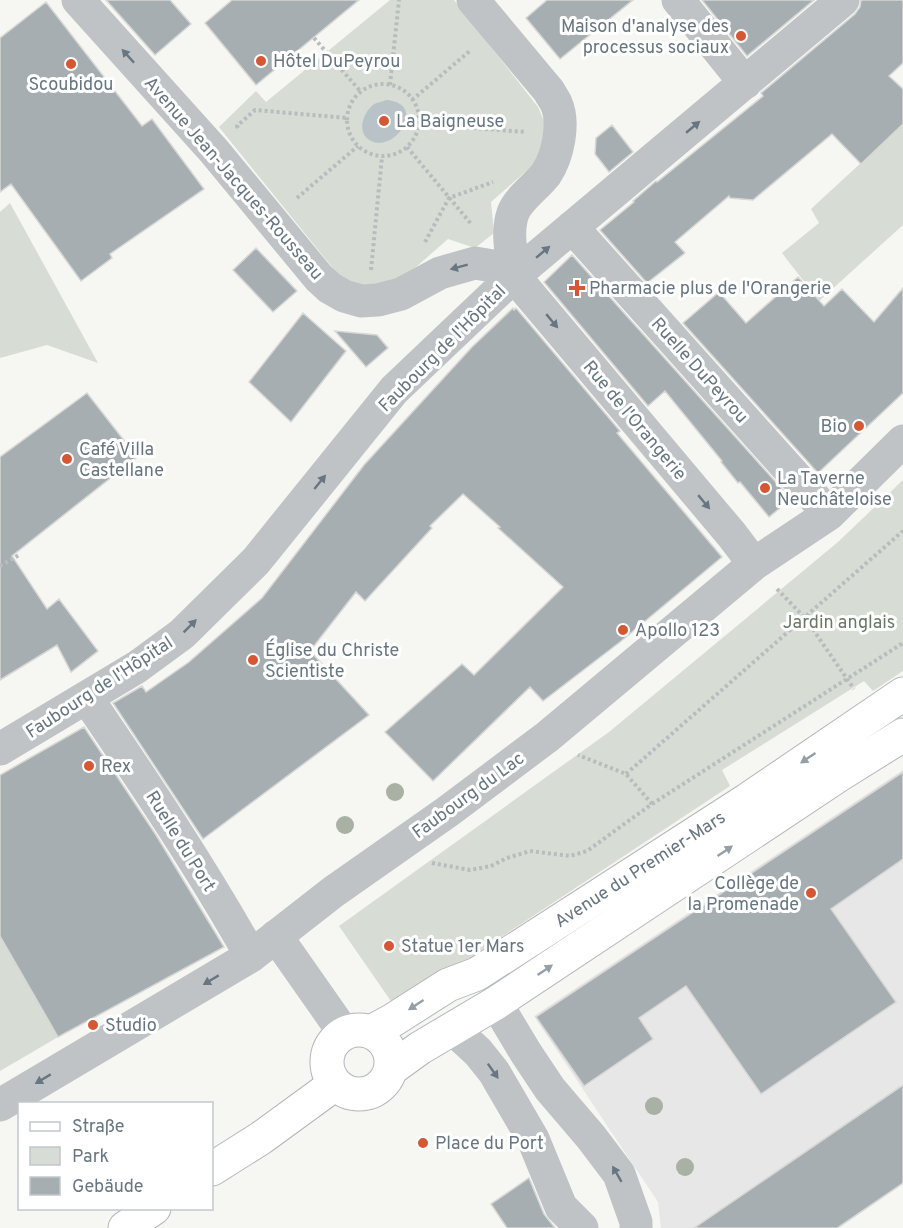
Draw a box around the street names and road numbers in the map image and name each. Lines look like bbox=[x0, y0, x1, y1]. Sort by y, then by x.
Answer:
street label: Avenue Jean-Jacques-Rousseau bbox=[138, 73, 328, 285]
street label: Faubourg de l'Hôpital bbox=[375, 281, 512, 418]
street label: Ruelle DuPeyrou bbox=[645, 313, 752, 429]
street label: Rue de l'Orangerie bbox=[577, 356, 691, 486]
street label: Faubourg de l'Hôpital bbox=[22, 632, 178, 744]
street label: Faubourg du Lac bbox=[408, 748, 530, 845]
street label: Ruelle du Port bbox=[140, 787, 220, 897]
street label: Avenue du Premier-Mars bbox=[551, 807, 731, 934]

